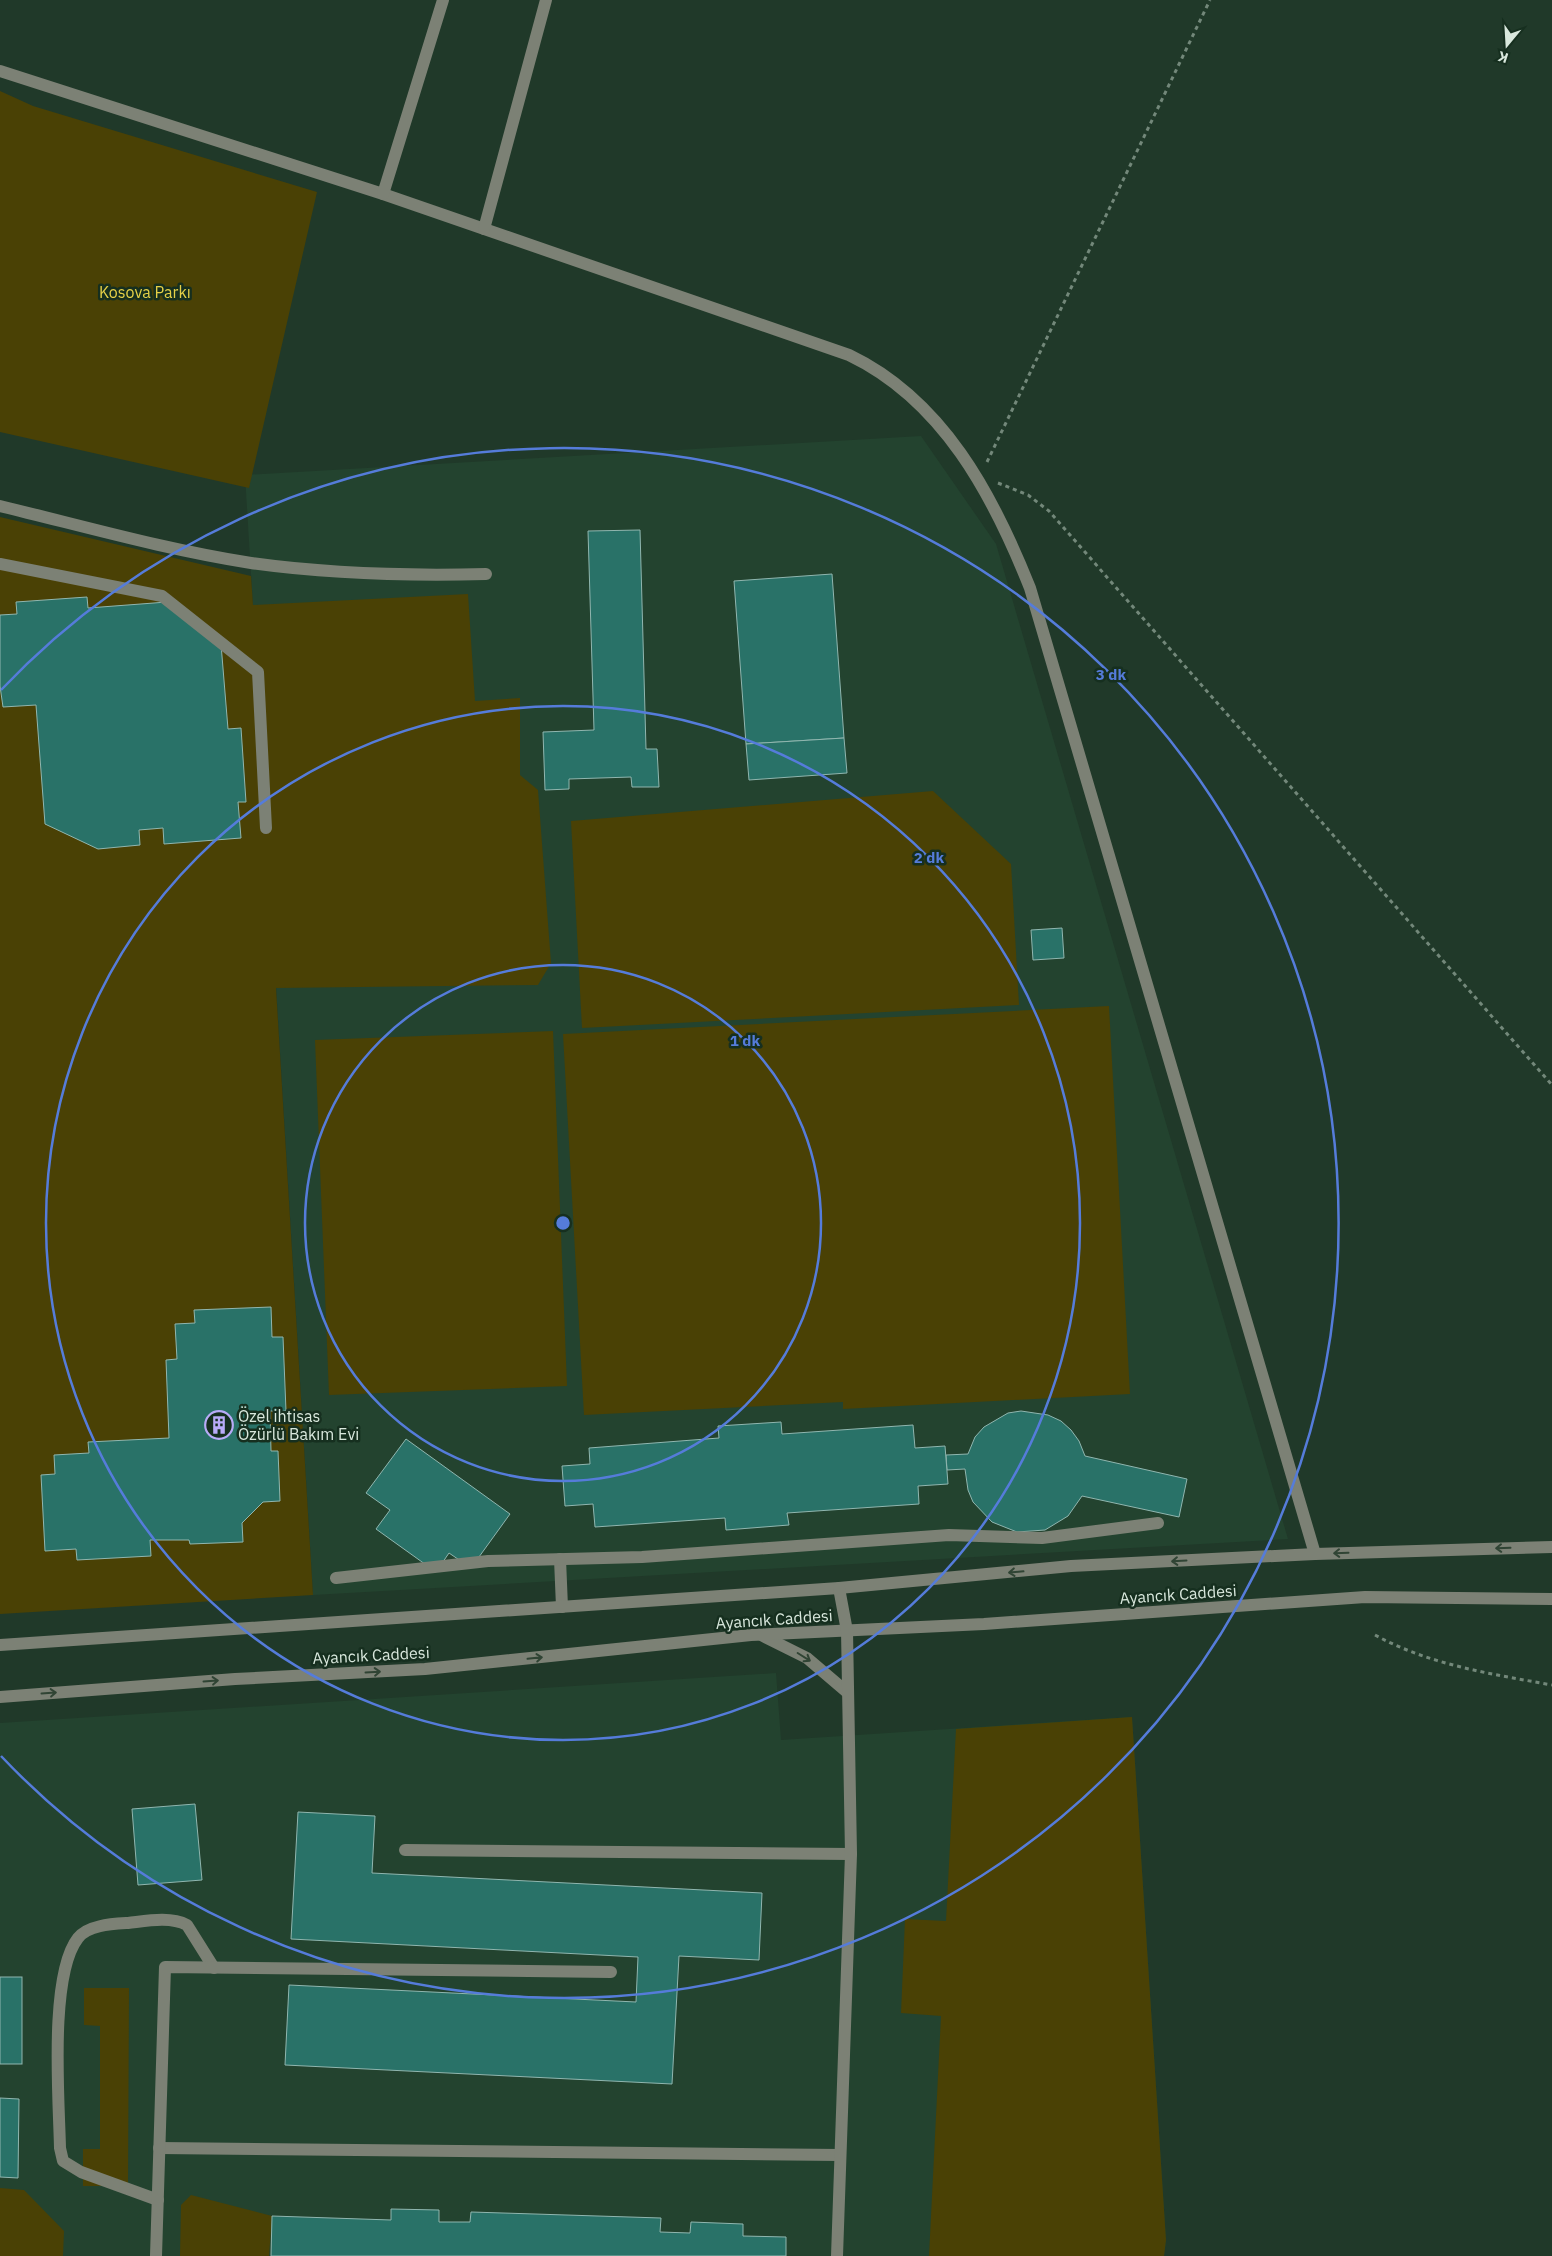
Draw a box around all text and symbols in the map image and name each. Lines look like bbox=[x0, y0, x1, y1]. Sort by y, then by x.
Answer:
north arrow bbox=[1482, 20, 1532, 70]
text: K bbox=[1495, 47, 1510, 67]
park label: Kosova Parkı bbox=[99, 282, 191, 302]
text: 3 dk bbox=[1096, 665, 1126, 684]
text: 2 dk bbox=[914, 848, 944, 867]
text: 1 dk bbox=[730, 1031, 760, 1050]
centre of rings bbox=[554, 1214, 572, 1232]
place label: Özel ihtisas Özürlü Bakım Evi bbox=[238, 1406, 359, 1444]
building icon: Özel ihtisas Özürlü Bakım Evi bbox=[204, 1410, 234, 1440]
one-way arrow bbox=[1496, 1544, 1512, 1553]
one-way arrow bbox=[1333, 1548, 1350, 1558]
one-way arrow bbox=[1171, 1556, 1187, 1565]
one-way arrow bbox=[1009, 1567, 1025, 1576]
street label: Ayancık Caddesi bbox=[1119, 1580, 1237, 1608]
street label: Ayancık Caddesi bbox=[715, 1605, 833, 1633]
street label: Ayancık Caddesi bbox=[312, 1642, 430, 1668]
one-way arrow bbox=[797, 1652, 811, 1663]
one-way arrow bbox=[526, 1653, 542, 1663]
one-way arrow bbox=[365, 1667, 381, 1676]
one-way arrow bbox=[202, 1676, 218, 1685]
one-way arrow bbox=[40, 1688, 56, 1698]

